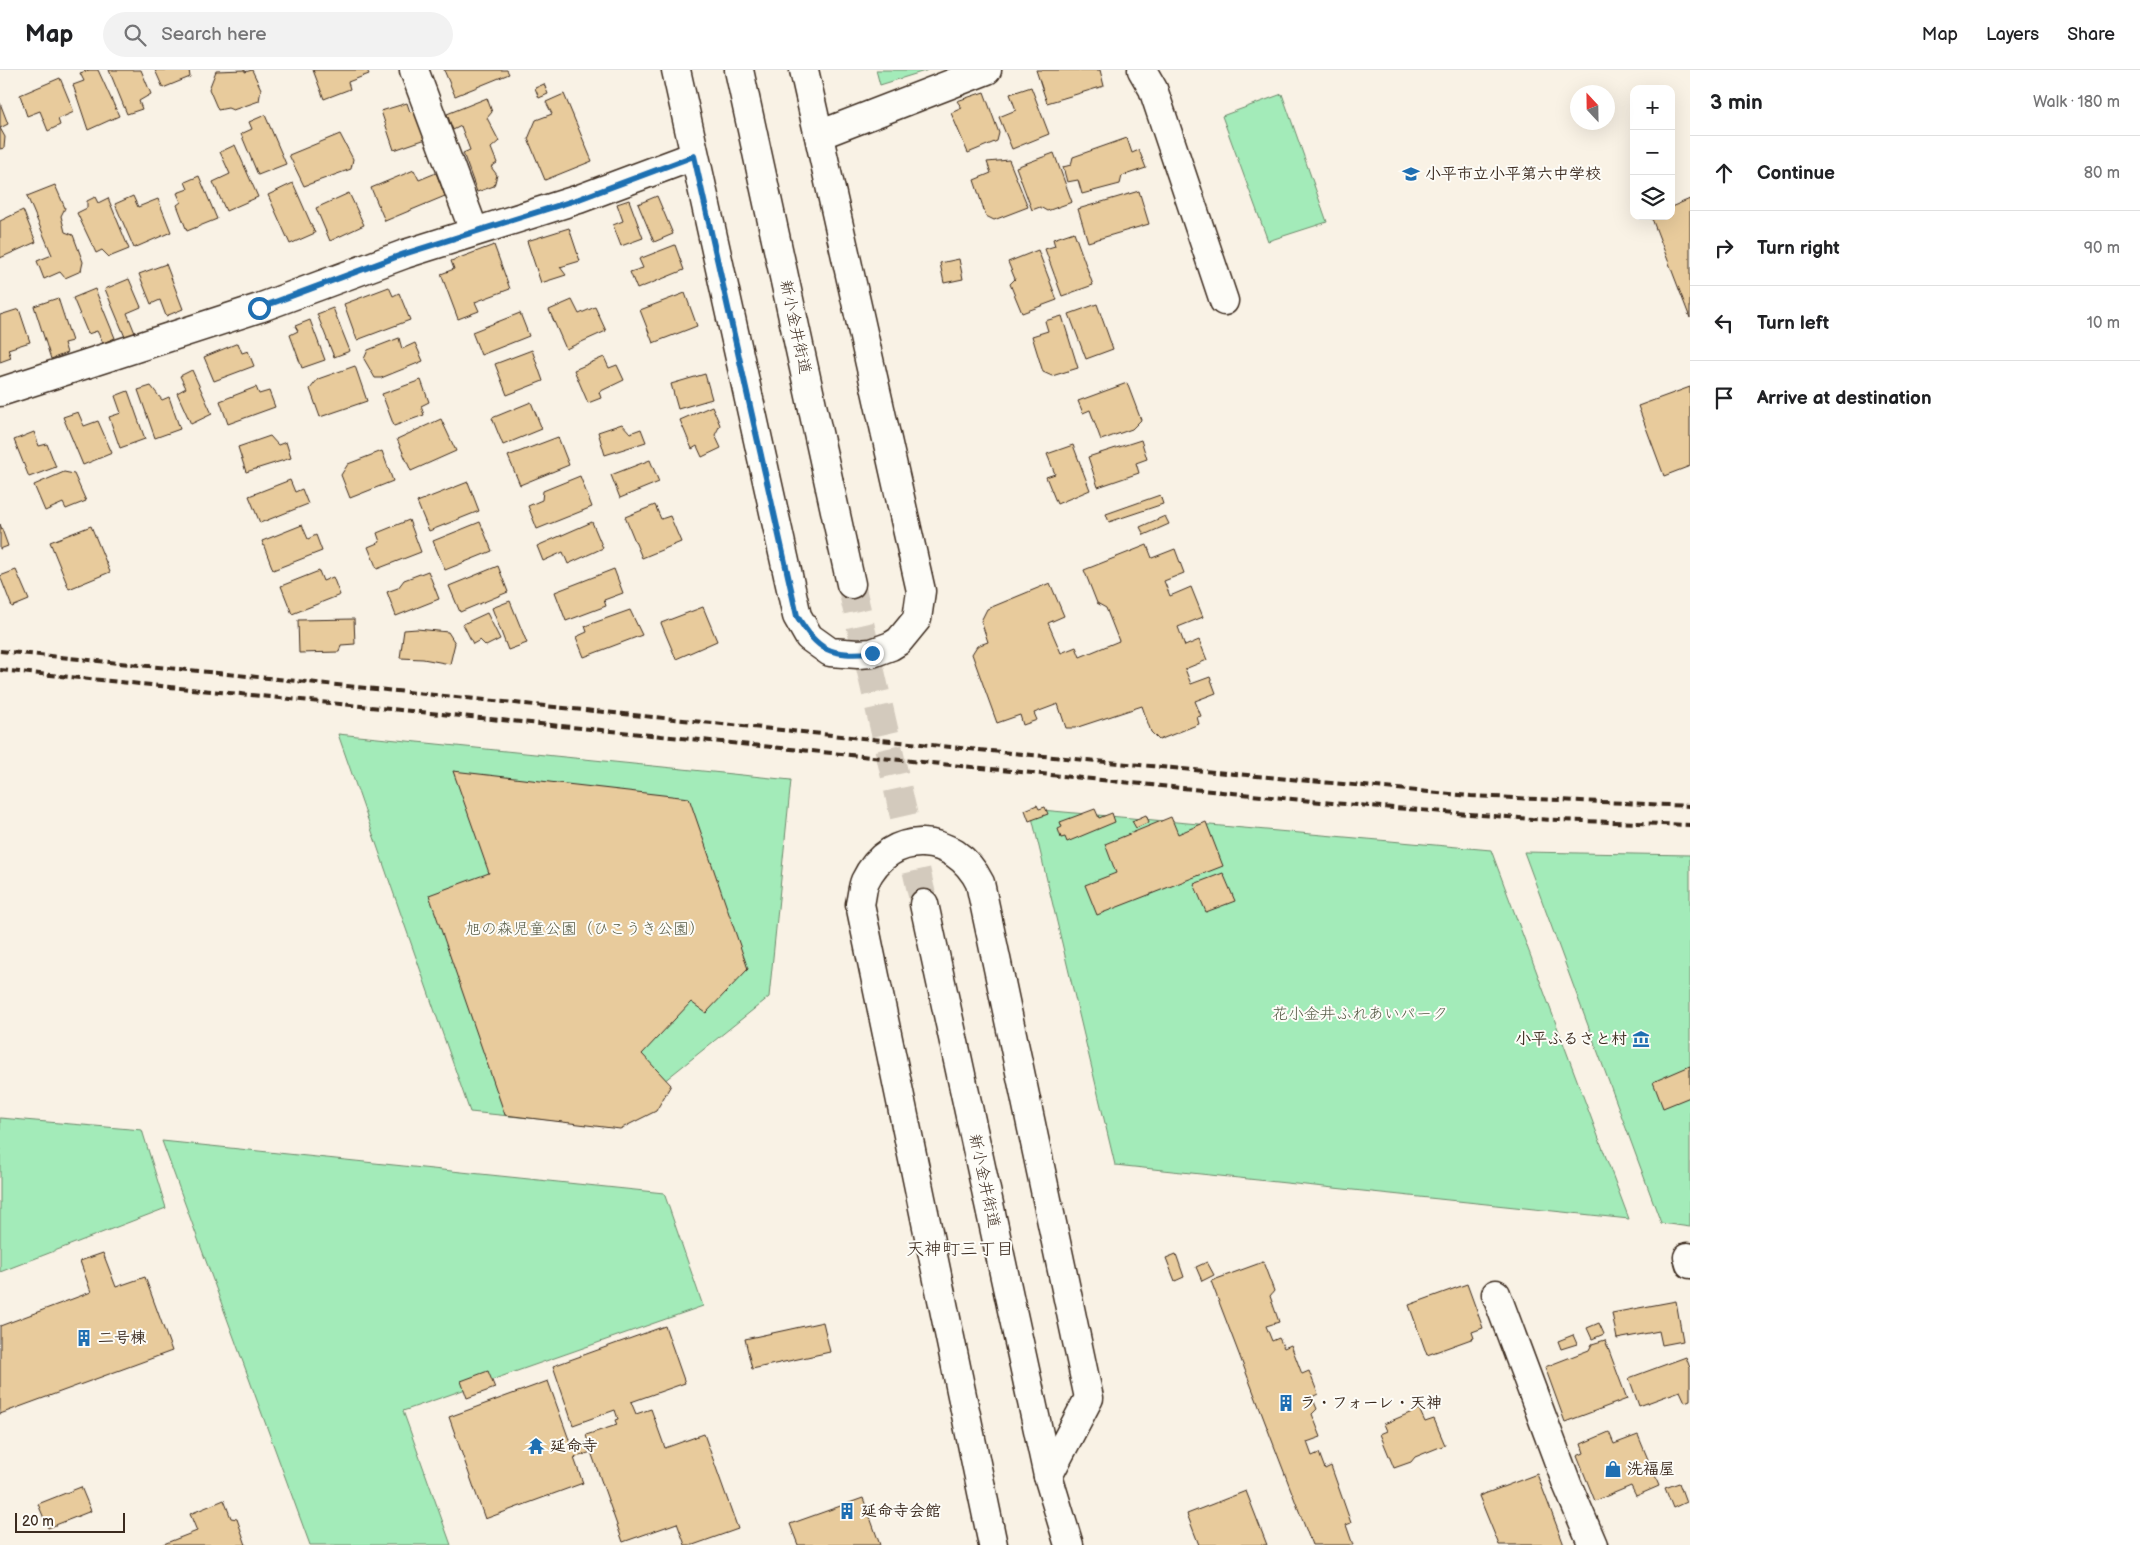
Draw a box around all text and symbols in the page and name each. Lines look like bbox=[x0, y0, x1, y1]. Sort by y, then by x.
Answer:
search box bbox=[103, 12, 453, 57]
text: Map bbox=[25, 20, 73, 49]
icon: search bbox=[121, 21, 149, 49]
text: Search here bbox=[161, 23, 267, 46]
text: Map bbox=[1922, 24, 1958, 45]
text: Layers bbox=[1986, 24, 2039, 45]
text: Share bbox=[2067, 24, 2115, 45]
north arrow bbox=[1570, 85, 1615, 130]
map controls bbox=[1630, 85, 1675, 220]
button: + bbox=[1630, 85, 1675, 130]
text: 3 min bbox=[1710, 90, 1763, 115]
text: Walk · 180 m bbox=[2033, 93, 2120, 112]
button: − bbox=[1630, 130, 1675, 175]
icon: ahead bbox=[1710, 159, 1738, 187]
text: Continue bbox=[1757, 162, 1835, 185]
school or university icon: 小平市立小平第六中学校 bbox=[1401, 164, 1421, 184]
text: 80 m bbox=[2084, 164, 2120, 183]
place label: 小平市立小平第六中学校 bbox=[1425, 165, 1601, 184]
button: layers bbox=[1630, 175, 1675, 220]
icon: right bbox=[1710, 234, 1738, 262]
text: Turn right bbox=[1757, 237, 1840, 260]
text: 90 m bbox=[2084, 239, 2120, 258]
street label: 新小金井街道 bbox=[776, 278, 814, 376]
route start bbox=[248, 297, 271, 320]
icon: left bbox=[1710, 309, 1738, 337]
text: Turn left bbox=[1757, 312, 1829, 335]
text: 10 m bbox=[2087, 314, 2120, 333]
icon: arrive bbox=[1710, 384, 1738, 412]
text: Arrive at destination bbox=[1757, 387, 1932, 410]
route end bbox=[861, 642, 884, 665]
park label: 旭の森児童公園（ひこうき公園） bbox=[465, 920, 705, 939]
park label: 花小金井ふれあいパーク bbox=[1272, 1005, 1448, 1024]
museum icon: 小平ふるさと村 bbox=[1631, 1029, 1651, 1049]
place label: 小平ふるさと村 bbox=[1515, 1030, 1627, 1049]
street label: 新小金井街道 bbox=[965, 1132, 1003, 1230]
district label: 天神町三丁目 bbox=[906, 1239, 1014, 1260]
building icon: 二号棟 bbox=[74, 1328, 94, 1348]
place label: 二号棟 bbox=[98, 1329, 147, 1348]
building icon: ラ・フォーレ・天神 bbox=[1276, 1393, 1296, 1413]
place label: ラ・フォーレ・天神 bbox=[1300, 1394, 1442, 1413]
temple icon: 延命寺 bbox=[526, 1436, 546, 1456]
place label: 延命寺 bbox=[550, 1437, 598, 1456]
shop icon: 洗福屋 bbox=[1603, 1459, 1623, 1479]
place label: 洗福屋 bbox=[1627, 1460, 1675, 1479]
building icon: 延命寺会館 bbox=[837, 1501, 857, 1521]
place label: 延命寺会館 bbox=[861, 1502, 941, 1521]
scale bar bbox=[15, 1510, 125, 1533]
text: 20 m bbox=[22, 1513, 54, 1530]

